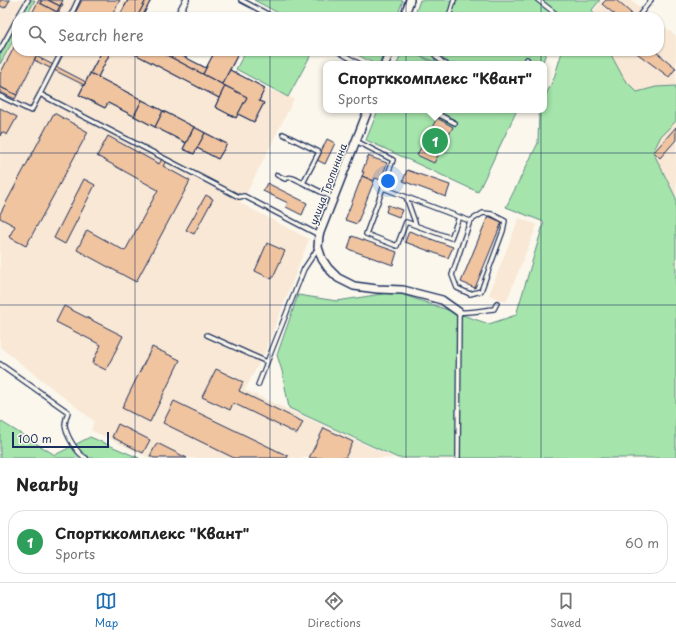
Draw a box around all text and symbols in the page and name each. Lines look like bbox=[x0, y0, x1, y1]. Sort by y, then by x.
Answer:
search box bbox=[12, 12, 664, 56]
icon: search bbox=[26, 23, 48, 45]
text: Search here bbox=[58, 23, 144, 46]
popup bbox=[323, 61, 547, 113]
text: Спортккомплекс "Квант" bbox=[338, 66, 532, 89]
text: Sports bbox=[338, 89, 378, 108]
pin: 1 bbox=[422, 126, 448, 156]
street label: улица Тропинина bbox=[305, 140, 350, 227]
your location bbox=[378, 171, 398, 191]
scale bar bbox=[12, 430, 109, 449]
text: 100 m bbox=[18, 430, 52, 447]
text: Nearby bbox=[16, 471, 78, 497]
text: Спортккомплекс "Квант" bbox=[55, 521, 249, 544]
text: 1 bbox=[27, 533, 33, 552]
text: 60 m bbox=[625, 533, 659, 552]
text: Sports bbox=[55, 544, 95, 563]
tab: Map bbox=[95, 590, 118, 631]
tab: Directions bbox=[307, 590, 361, 631]
tab: Saved bbox=[550, 590, 581, 631]

